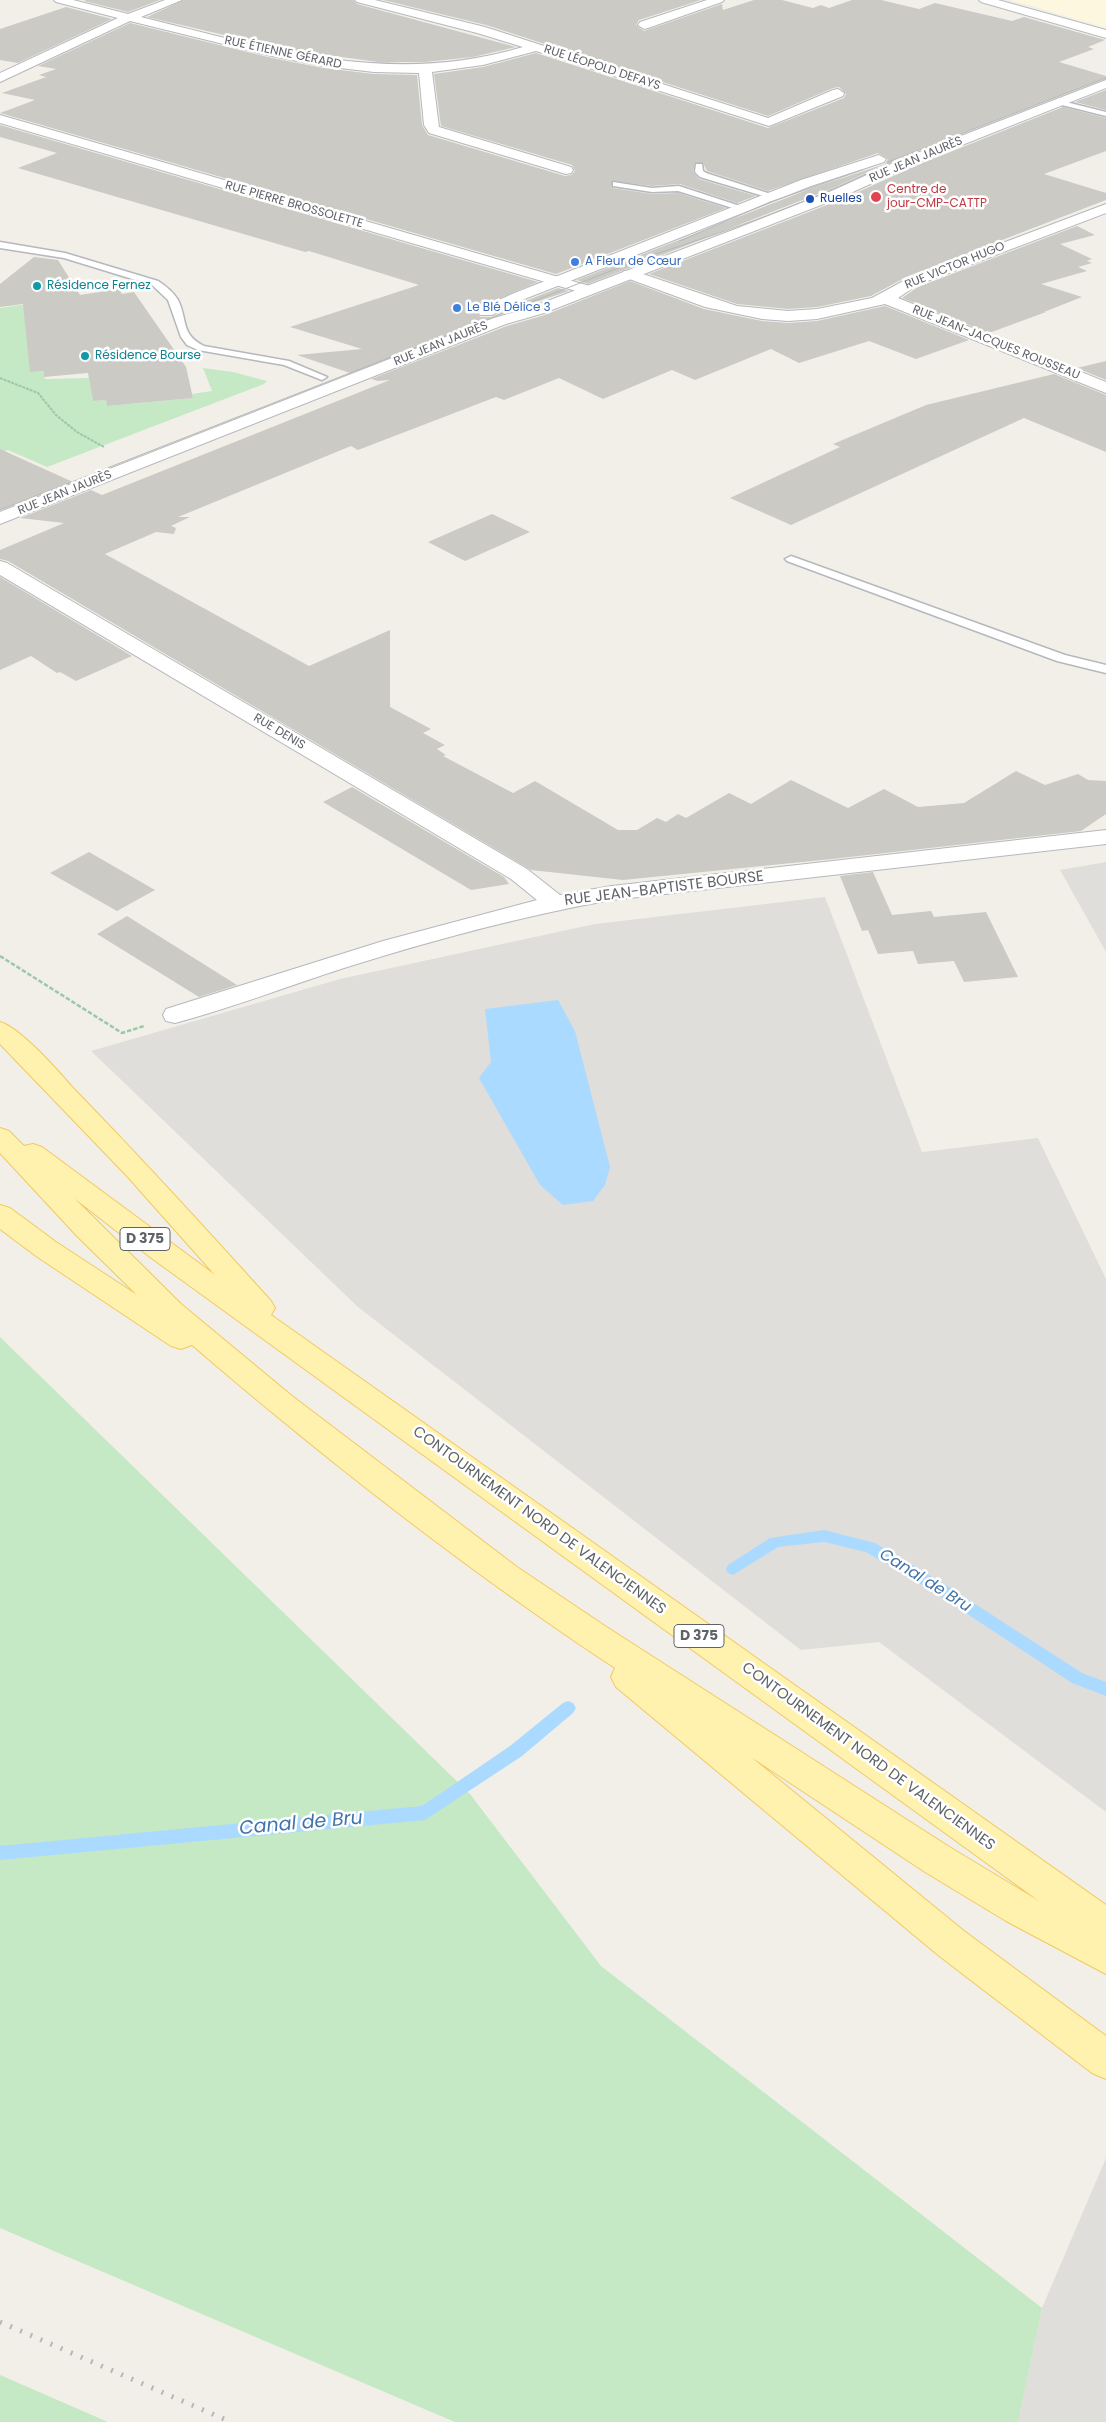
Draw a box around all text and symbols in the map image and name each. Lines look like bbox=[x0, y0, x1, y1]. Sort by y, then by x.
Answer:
street label: RUE ÉTIENNE GÉRARD bbox=[223, 34, 343, 72]
street label: RUE LÉOPOLD DEFAYS bbox=[542, 42, 662, 94]
street label: RUE JEAN JAURÈS bbox=[867, 134, 965, 186]
street label: RUE PIERRE BROSSOLETTE bbox=[223, 178, 365, 232]
place label: Centre de jour-CMP-CATTP bbox=[887, 183, 987, 211]
marker: Centre de jour-CMP-CATTP bbox=[869, 190, 883, 204]
place label: Ruelles bbox=[820, 192, 862, 206]
marker: Ruelles bbox=[804, 193, 816, 205]
street label: RUE VICTOR HUGO bbox=[903, 239, 1007, 293]
place label: A Fleur de Cœur bbox=[585, 255, 681, 269]
marker: A Fleur de Cœur bbox=[569, 256, 581, 268]
place label: Résidence Fernez bbox=[47, 279, 151, 293]
marker: Résidence Fernez bbox=[31, 280, 43, 292]
place label: Le Blé Délice 3 bbox=[467, 301, 551, 315]
marker: Le Blé Délice 3 bbox=[451, 302, 463, 314]
street label: RUE JEAN-JACQUES ROUSSEAU bbox=[910, 303, 1082, 383]
street label: RUE JEAN JAURÈS bbox=[392, 319, 490, 369]
place label: Résidence Bourse bbox=[95, 349, 201, 363]
marker: Résidence Bourse bbox=[79, 350, 91, 362]
street label: RUE JEAN JAURÈS bbox=[16, 468, 114, 518]
street label: RUE DENIS bbox=[251, 711, 307, 753]
street label: RUE JEAN-BAPTISTE BOURSE bbox=[563, 868, 765, 910]
road number: D 375 bbox=[120, 1228, 170, 1250]
street label: CONTOURNEMENT NORD DE VALENCIENNES bbox=[409, 1423, 669, 1619]
water label: Canal de Bru bbox=[876, 1545, 974, 1617]
road number: D 375 bbox=[674, 1624, 724, 1648]
street label: CONTOURNEMENT NORD DE VALENCIENNES bbox=[738, 1659, 998, 1855]
water label: Canal de Bru bbox=[238, 1807, 364, 1841]

